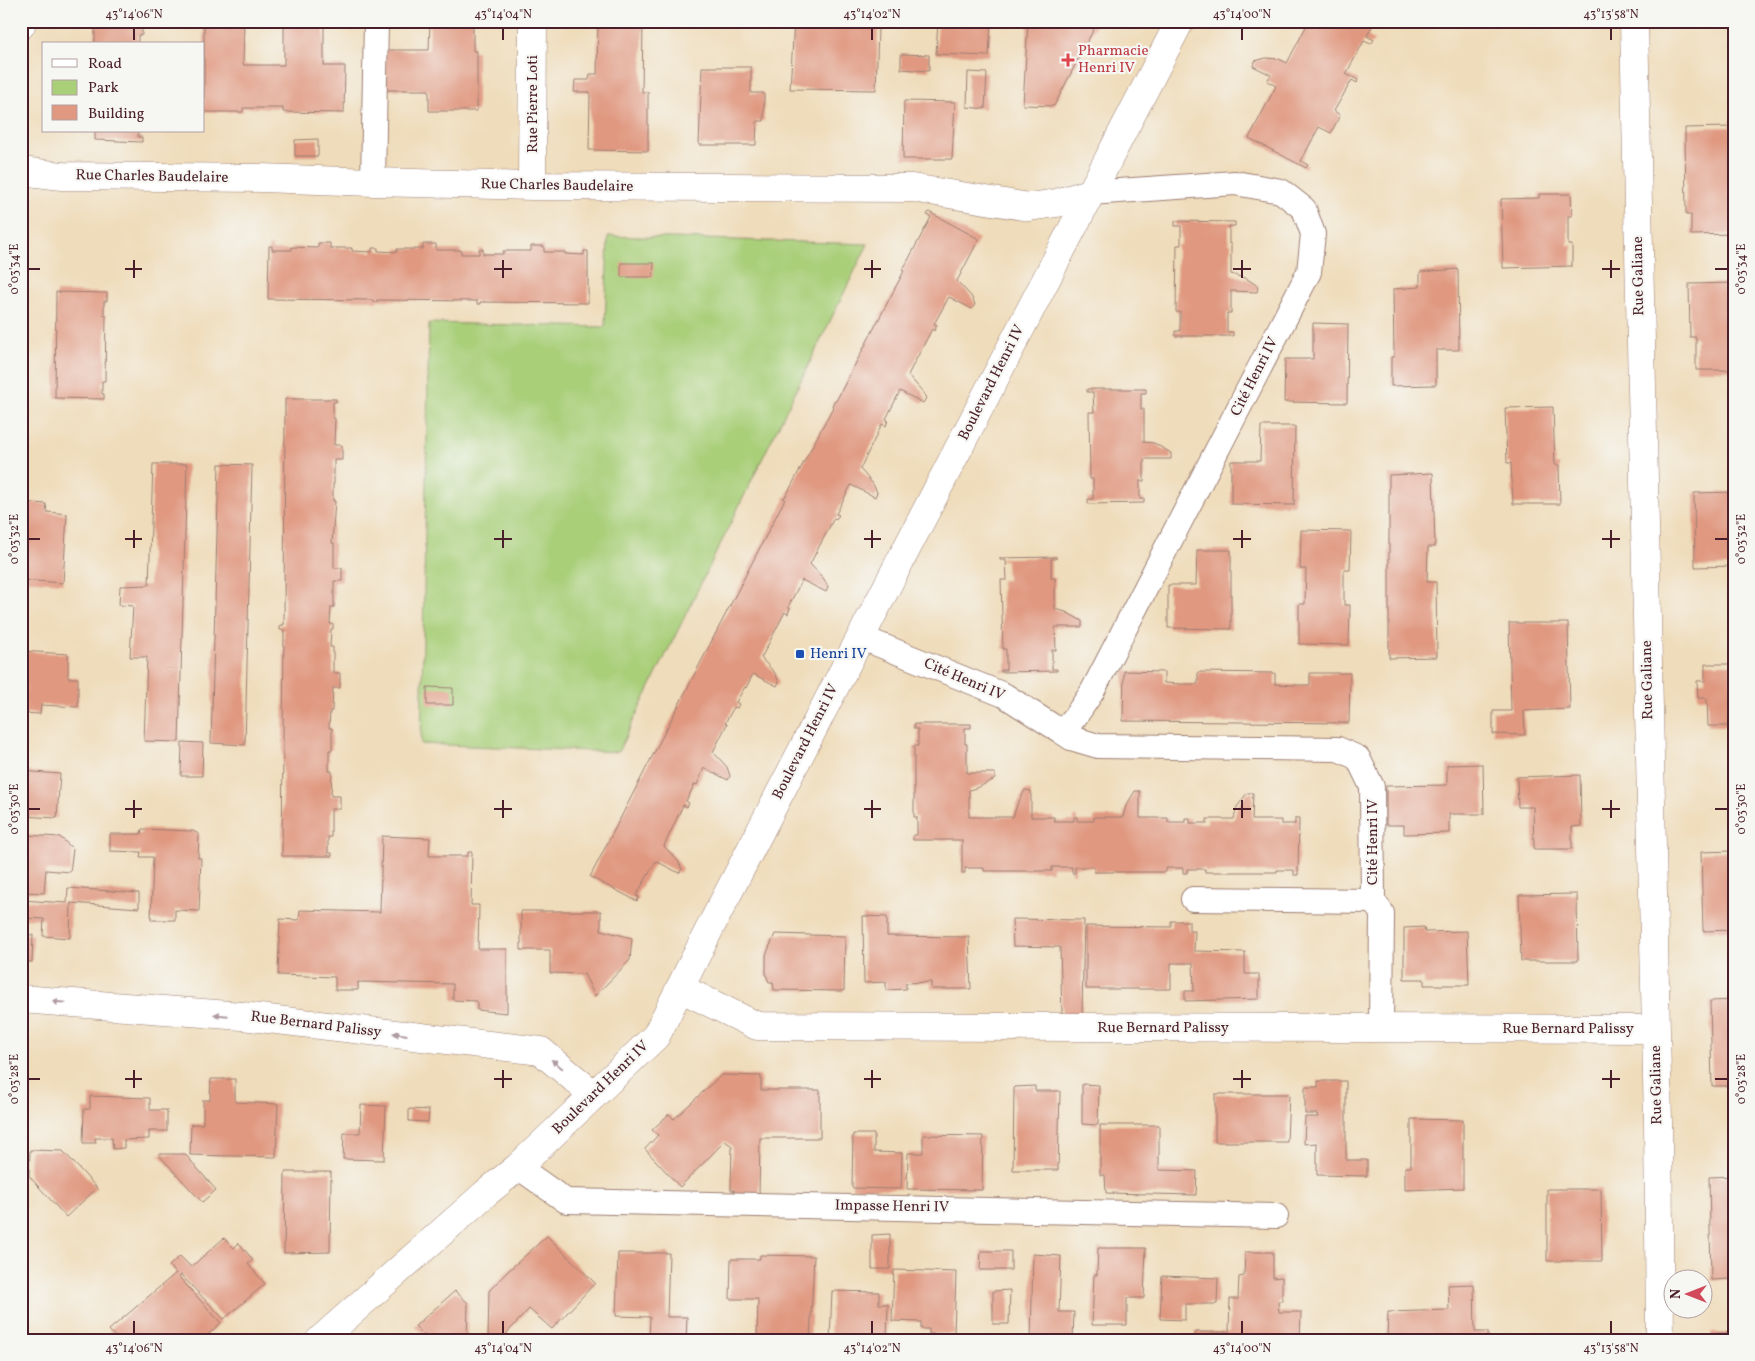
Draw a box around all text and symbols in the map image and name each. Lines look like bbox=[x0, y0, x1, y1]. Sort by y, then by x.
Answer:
text: 43°14'06"N bbox=[105, 7, 163, 23]
text: 43°14'04"N bbox=[474, 7, 532, 23]
text: 43°14'02"N bbox=[843, 7, 901, 23]
text: 43°14'00"N bbox=[1213, 7, 1271, 23]
text: 43°13'58"N bbox=[1583, 7, 1639, 23]
place label: Pharmacie Henri IV bbox=[1078, 41, 1149, 79]
legend bbox=[42, 42, 205, 132]
text: Road bbox=[88, 54, 122, 75]
marker: Pharmacie Henri IV bbox=[1062, 54, 1074, 66]
street label: Rue Pierre Loti bbox=[523, 55, 544, 153]
text: Park bbox=[88, 78, 119, 99]
text: Building bbox=[88, 104, 145, 125]
street label: Rue Charles Baudelaire bbox=[75, 165, 229, 189]
street label: Rue Charles Baudelaire bbox=[480, 174, 634, 198]
street label: Rue Galiane bbox=[1628, 236, 1650, 316]
text: 0°03'34"E bbox=[7, 244, 23, 294]
text: 0°03'34"E bbox=[1734, 244, 1750, 294]
street label: Boulevard Henri IV bbox=[954, 322, 1030, 444]
street label: Cité Henri IV bbox=[1226, 334, 1284, 420]
text: 0°03'32"E bbox=[7, 514, 23, 564]
text: 0°03'32"E bbox=[1734, 514, 1750, 564]
street label: Rue Galiane bbox=[1637, 640, 1659, 720]
place label: Henri IV bbox=[810, 644, 867, 665]
marker: Henri IV bbox=[794, 648, 806, 660]
street label: Cité Henri IV bbox=[920, 653, 1008, 707]
street label: Boulevard Henri IV bbox=[768, 681, 844, 803]
text: 0°03'30"E bbox=[7, 784, 23, 834]
text: 0°03'30"E bbox=[1734, 784, 1750, 834]
street label: Cité Henri IV bbox=[1363, 799, 1384, 885]
one-way arrow bbox=[51, 997, 67, 1005]
street label: Rue Bernard Palissy bbox=[249, 1007, 383, 1043]
one-way arrow bbox=[213, 1010, 229, 1018]
street label: Rue Bernard Palissy bbox=[1097, 1018, 1229, 1039]
street label: Rue Bernard Palissy bbox=[1502, 1019, 1634, 1040]
one-way arrow bbox=[391, 1030, 407, 1038]
street label: Boulevard Henri IV bbox=[548, 1036, 654, 1140]
street label: Rue Galiane bbox=[1646, 1045, 1668, 1125]
text: 0°03'28"E bbox=[7, 1054, 23, 1104]
text: 0°03'28"E bbox=[1734, 1054, 1750, 1104]
one-way arrow bbox=[550, 1058, 563, 1069]
street label: Impasse Henri IV bbox=[835, 1196, 949, 1218]
north arrow bbox=[1662, 1268, 1712, 1318]
text: N bbox=[1667, 1289, 1686, 1299]
text: 43°14'06"N bbox=[105, 1341, 163, 1357]
text: 43°14'04"N bbox=[474, 1341, 532, 1357]
text: 43°14'02"N bbox=[843, 1341, 901, 1357]
text: 43°14'00"N bbox=[1213, 1341, 1271, 1357]
text: 43°13'58"N bbox=[1583, 1341, 1639, 1357]

